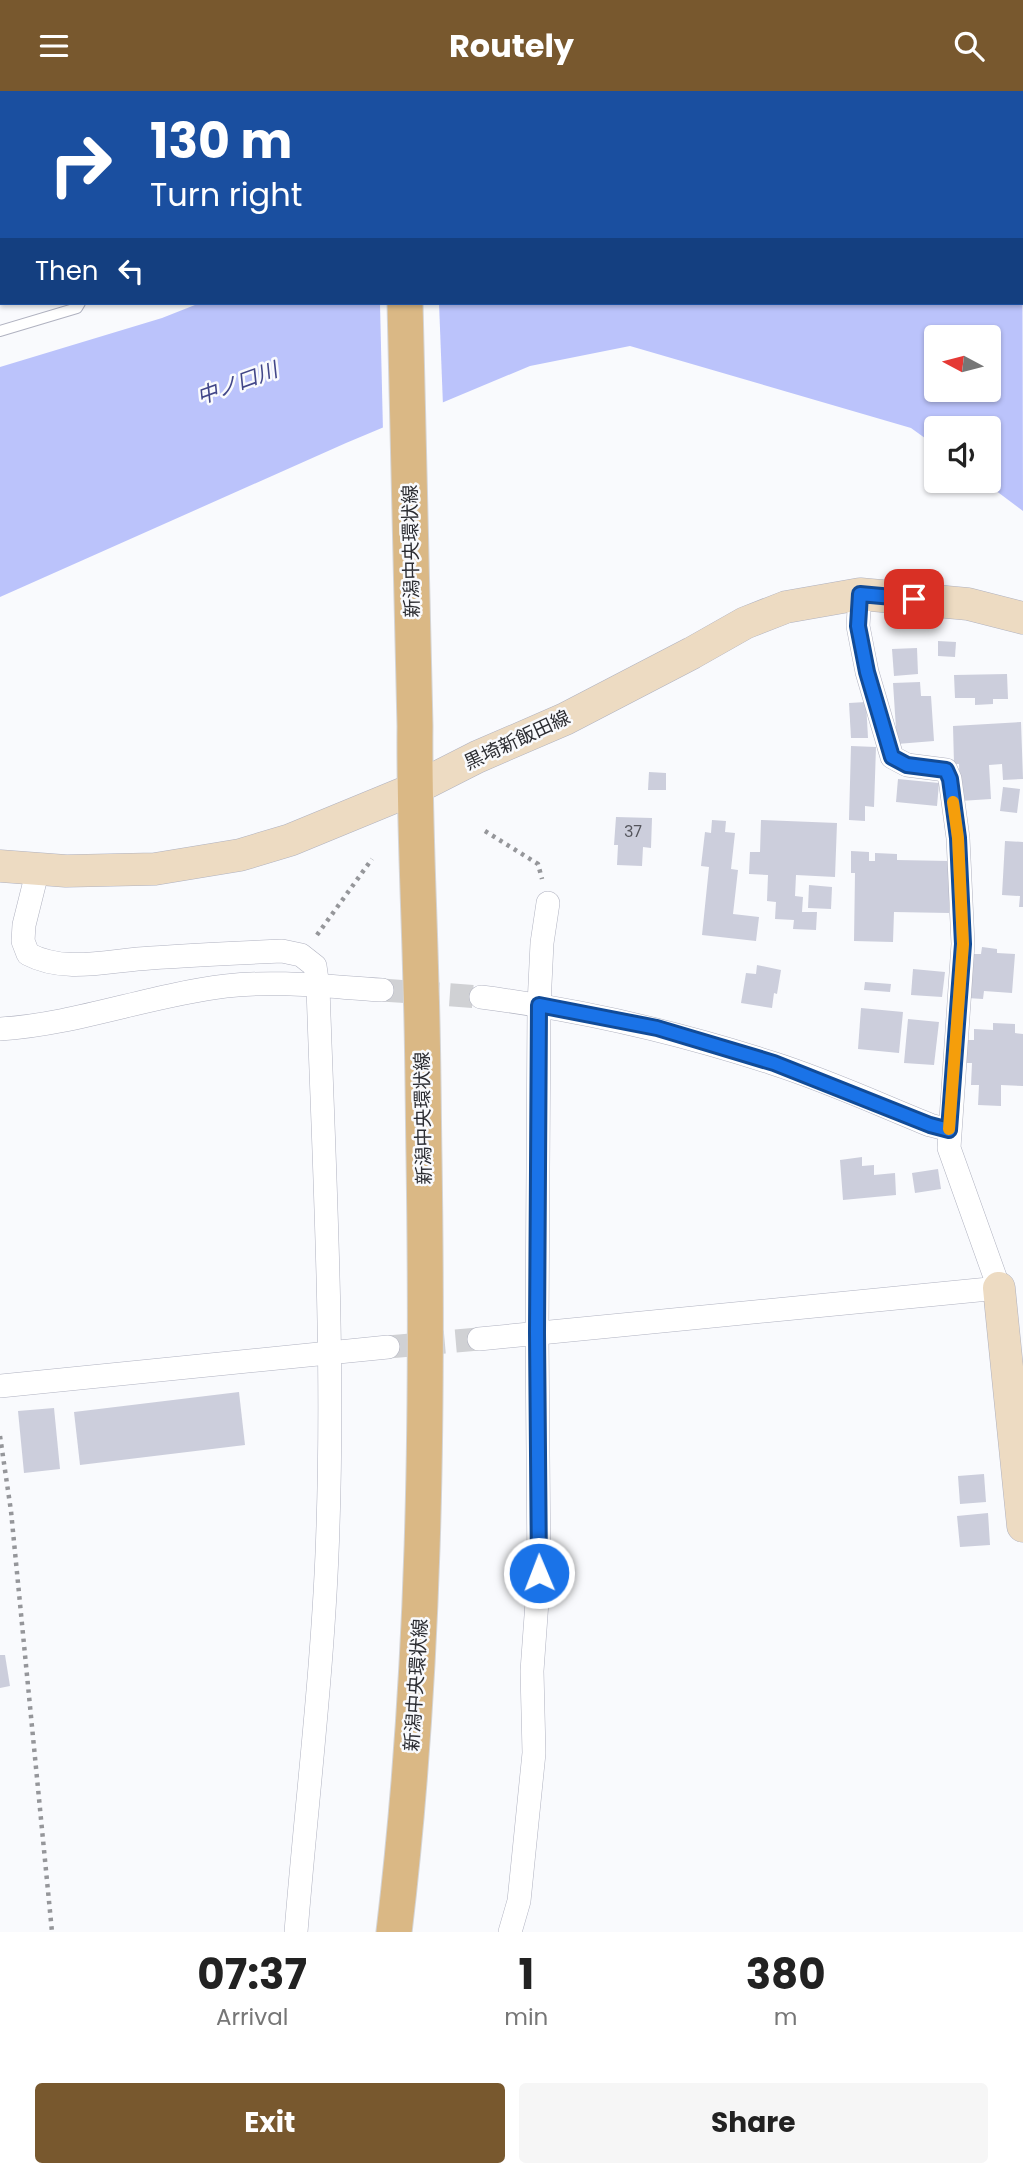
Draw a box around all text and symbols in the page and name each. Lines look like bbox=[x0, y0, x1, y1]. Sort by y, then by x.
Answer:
text: Routely bbox=[449, 23, 574, 68]
icon: menu bbox=[35, 27, 73, 65]
icon: search bbox=[950, 27, 988, 65]
text: 130 m bbox=[150, 107, 292, 175]
icon: right bbox=[35, 119, 126, 210]
text: Turn right bbox=[150, 172, 302, 217]
icon: left bbox=[112, 252, 150, 290]
text: Then bbox=[35, 253, 98, 289]
north arrow bbox=[924, 325, 1001, 403]
map controls bbox=[924, 325, 1001, 493]
water label: 中ノ口川 bbox=[193, 354, 283, 411]
button: sound bbox=[924, 416, 1001, 493]
street label: 新潟中央環状線 bbox=[396, 484, 426, 618]
pin bbox=[884, 569, 944, 629]
icon: arrive bbox=[895, 580, 933, 618]
street label: 黒埼新飯田線 bbox=[460, 704, 574, 776]
house number: 37 bbox=[624, 820, 642, 843]
street label: 新潟中央環状線 bbox=[408, 1051, 438, 1185]
position arrow bbox=[502, 1536, 576, 1610]
street label: 新潟中央環状線 bbox=[398, 1618, 434, 1752]
text: 07:37 bbox=[197, 1945, 307, 2004]
text: 1 bbox=[518, 1945, 534, 2004]
text: 380 bbox=[746, 1945, 826, 2004]
text: Arrival bbox=[216, 2001, 288, 2033]
text: min bbox=[504, 2001, 548, 2033]
text: m bbox=[774, 2001, 798, 2033]
button: Exit bbox=[35, 2083, 505, 2163]
button: Share bbox=[519, 2083, 988, 2163]

